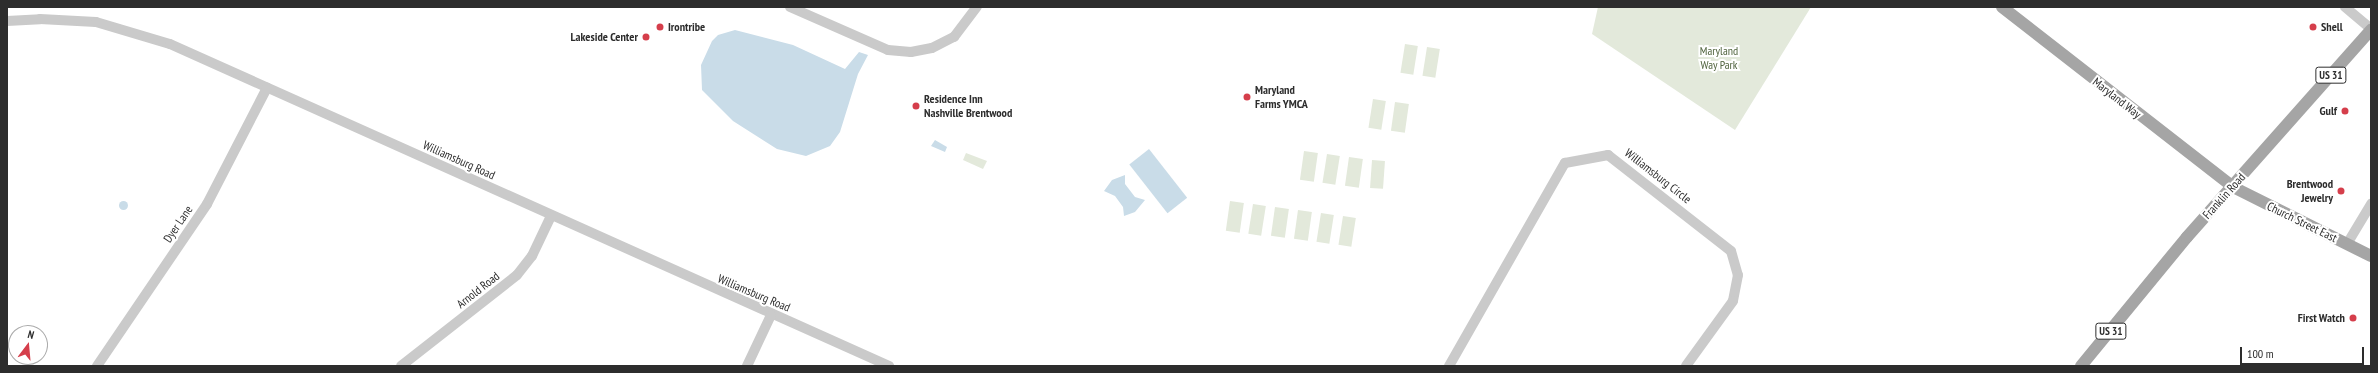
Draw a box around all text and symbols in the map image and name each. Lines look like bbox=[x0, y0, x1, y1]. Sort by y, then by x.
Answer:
place label: Irontribe bbox=[668, 20, 705, 34]
place label: Shell bbox=[2321, 20, 2343, 34]
marker: Irontribe bbox=[655, 22, 665, 32]
marker: Shell bbox=[2308, 22, 2318, 32]
place label: Lakeside Center bbox=[570, 30, 638, 44]
marker: Lakeside Center bbox=[641, 32, 651, 42]
park label: Maryland Way Park bbox=[1700, 44, 1738, 72]
road number: US 31 bbox=[2315, 66, 2347, 84]
street label: Maryland Way bbox=[2090, 75, 2144, 121]
place label: Maryland Farms YMCA bbox=[1255, 83, 1308, 111]
place label: Residence Inn Nashville Brentwood bbox=[924, 92, 1012, 120]
marker: Maryland Farms YMCA bbox=[1242, 92, 1252, 102]
marker: Residence Inn Nashville Brentwood bbox=[911, 101, 921, 111]
place label: Gulf bbox=[2320, 104, 2337, 118]
marker: Gulf bbox=[2340, 106, 2350, 116]
street label: Williamsburg Road bbox=[421, 138, 497, 182]
street label: Williamsburg Circle bbox=[1622, 146, 1694, 206]
street label: Franklin Road bbox=[2200, 170, 2248, 222]
place label: Brentwood Jewelry bbox=[2287, 177, 2333, 205]
marker: Brentwood Jewelry bbox=[2336, 186, 2346, 196]
street label: Church Street East bbox=[2265, 199, 2339, 245]
street label: Dyer Lane bbox=[160, 203, 196, 245]
street label: Arnold Road bbox=[454, 269, 502, 311]
street label: Williamsburg Road bbox=[716, 271, 792, 315]
place label: First Watch bbox=[2297, 311, 2345, 325]
marker: First Watch bbox=[2348, 313, 2358, 323]
road number: US 31 bbox=[2095, 322, 2127, 340]
north arrow bbox=[8, 325, 48, 365]
text: N bbox=[26, 327, 36, 342]
scale bar bbox=[2242, 339, 2366, 365]
text: 100 m bbox=[2247, 346, 2274, 361]

